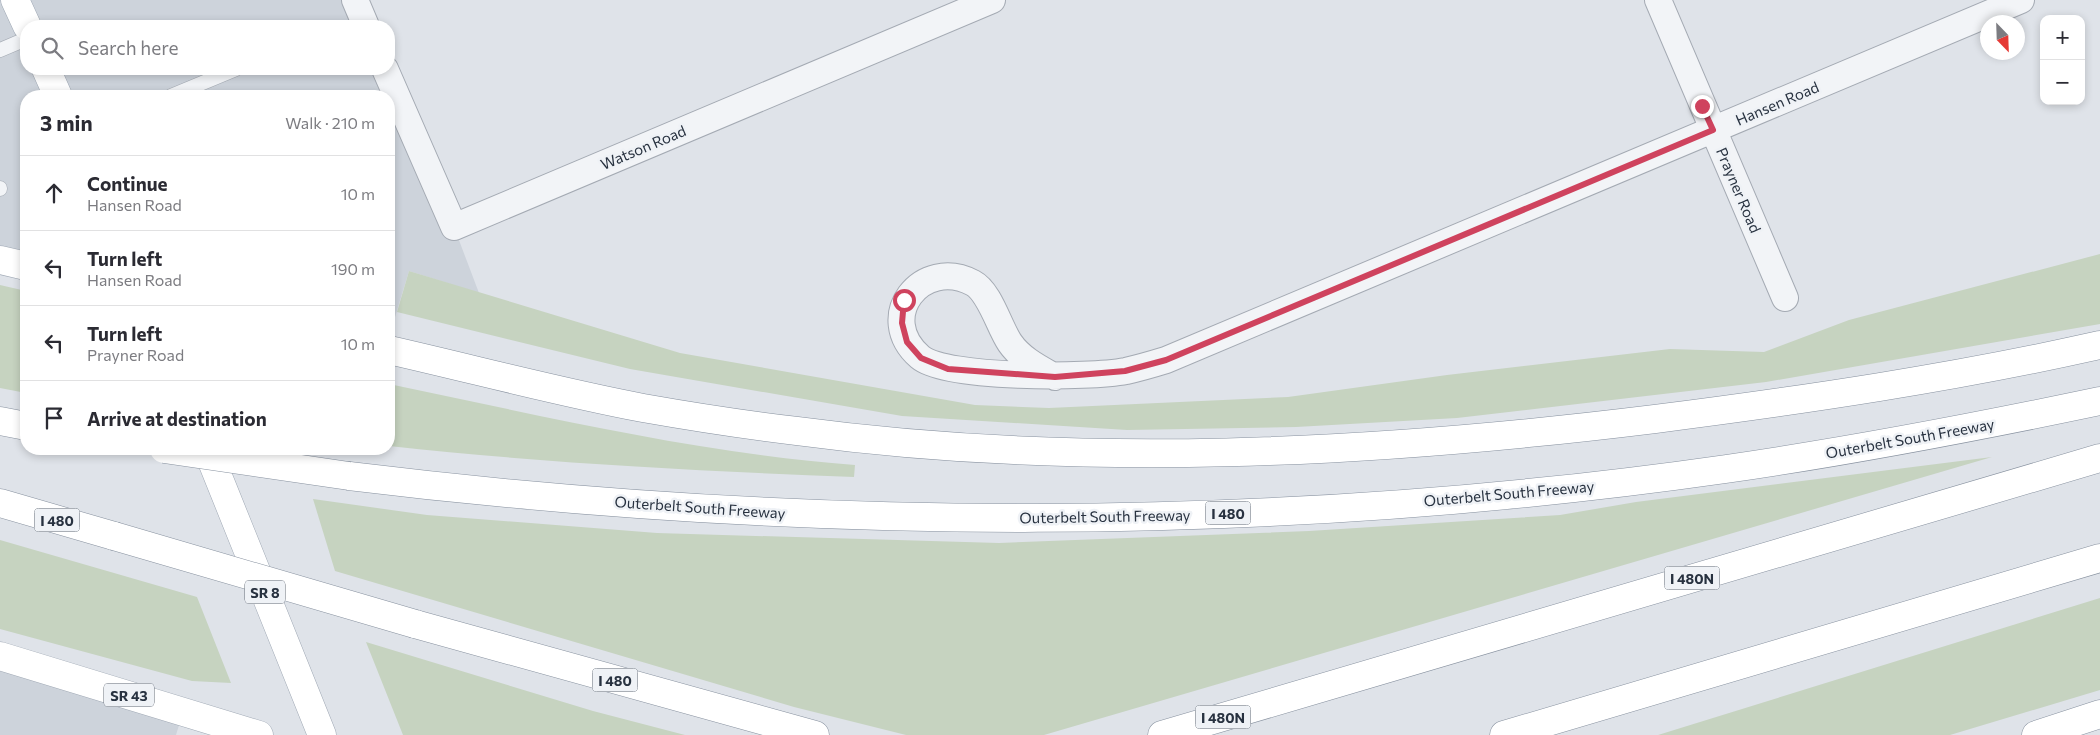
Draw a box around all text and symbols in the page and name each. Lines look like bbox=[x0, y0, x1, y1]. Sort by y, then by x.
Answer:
north arrow bbox=[1980, 15, 2025, 60]
map controls bbox=[2040, 15, 2085, 105]
button: + bbox=[2040, 15, 2085, 60]
search box bbox=[20, 20, 395, 75]
icon: search bbox=[38, 34, 66, 62]
text: Search here bbox=[78, 36, 178, 59]
button: − bbox=[2040, 60, 2085, 105]
street label: Hansen Road bbox=[1733, 77, 1821, 129]
route end bbox=[1691, 95, 1714, 118]
text: 3 min bbox=[40, 110, 93, 135]
text: Walk · 210 m bbox=[285, 113, 375, 132]
street label: Watson Road bbox=[598, 121, 688, 173]
street label: Prayner Road bbox=[1713, 145, 1765, 235]
text: Continue bbox=[87, 172, 167, 195]
icon: ahead bbox=[40, 179, 68, 207]
text: 10 m bbox=[341, 184, 375, 203]
text: Hansen Road bbox=[87, 195, 182, 214]
text: Turn left bbox=[87, 247, 162, 270]
icon: left bbox=[40, 254, 68, 282]
text: 190 m bbox=[331, 259, 375, 278]
text: Hansen Road bbox=[87, 270, 182, 289]
route start bbox=[893, 289, 916, 312]
text: Turn left bbox=[87, 322, 162, 345]
icon: left bbox=[40, 329, 68, 357]
text: 10 m bbox=[341, 334, 375, 353]
text: Prayner Road bbox=[87, 345, 184, 364]
icon: arrive bbox=[40, 404, 68, 432]
text: Arrive at destination bbox=[87, 407, 267, 430]
street label: Outerbelt South Freeway bbox=[1824, 414, 1996, 462]
street label: Outerbelt South Freeway bbox=[1423, 477, 1595, 509]
street label: Outerbelt South Freeway bbox=[614, 492, 786, 522]
road number: I 480 bbox=[1206, 502, 1250, 524]
street label: Outerbelt South Freeway bbox=[1019, 506, 1191, 526]
road number: I 480 bbox=[34, 508, 80, 532]
road number: I 480N bbox=[1664, 566, 1720, 590]
road number: SR 8 bbox=[245, 580, 285, 604]
road number: I 480 bbox=[592, 668, 638, 692]
road number: SR 43 bbox=[104, 684, 154, 706]
road number: I 480N bbox=[1196, 706, 1250, 729]

